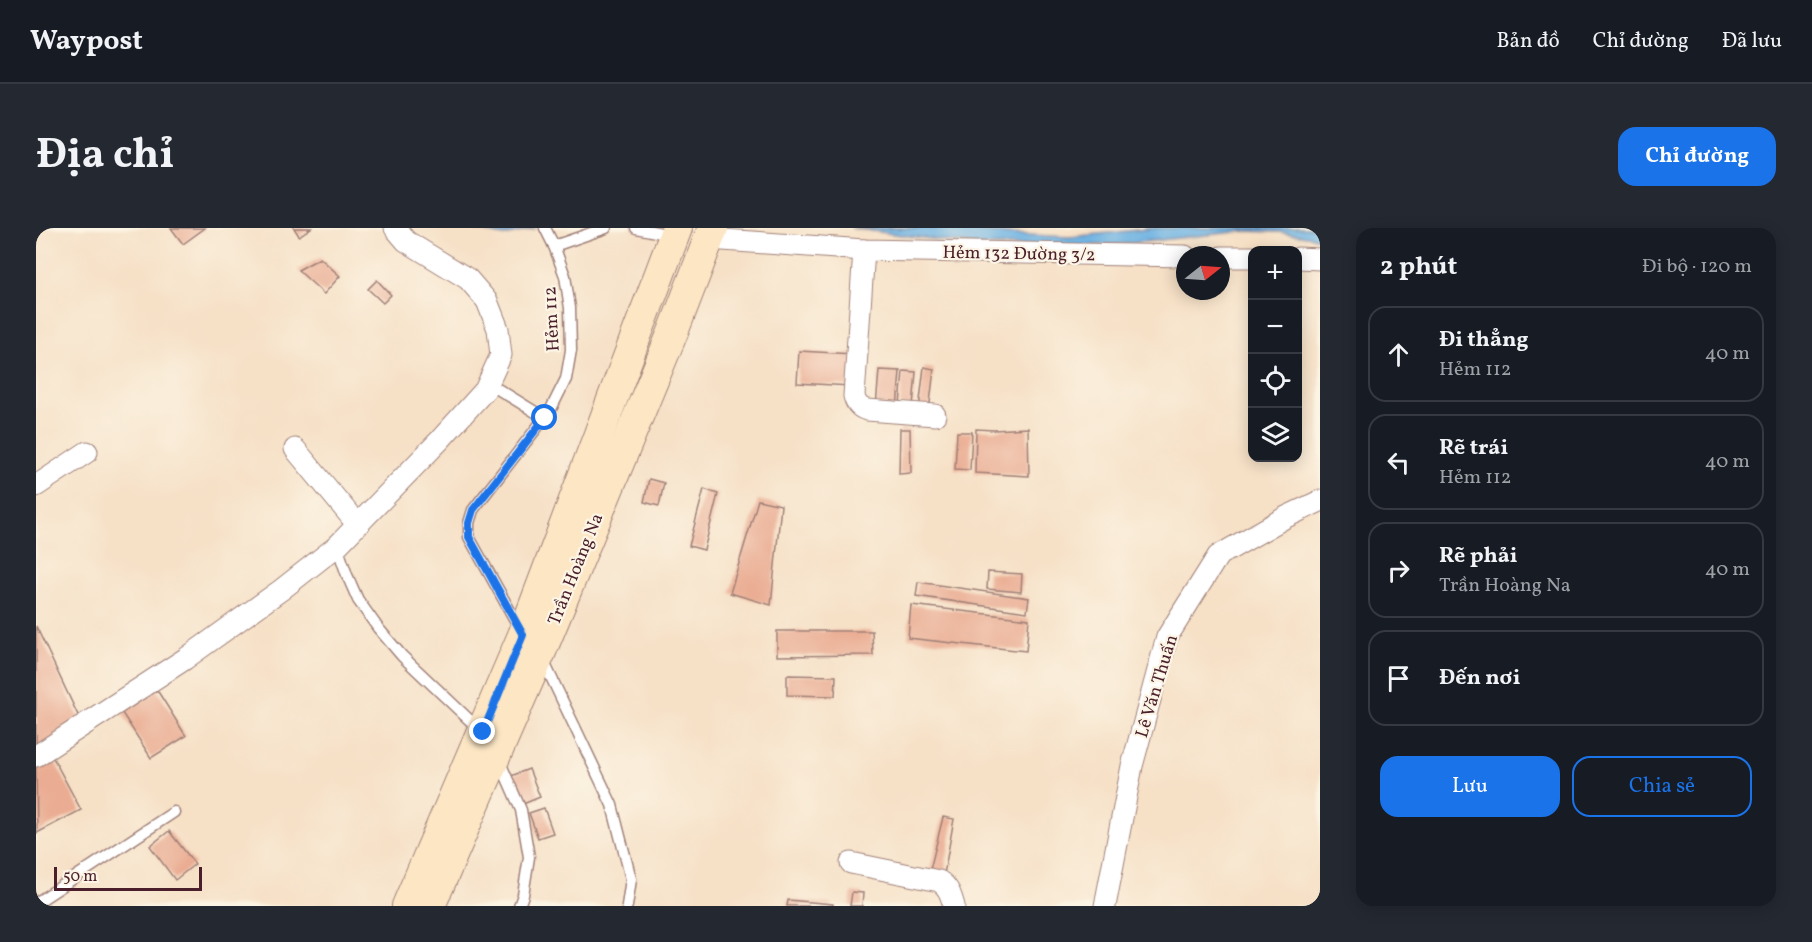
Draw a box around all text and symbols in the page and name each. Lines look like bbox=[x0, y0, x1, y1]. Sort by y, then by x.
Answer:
text: Waypost bbox=[30, 22, 143, 61]
text: Bản đồ bbox=[1496, 27, 1560, 56]
text: Chỉ đường bbox=[1593, 27, 1689, 56]
text: Đã lưu bbox=[1722, 27, 1782, 56]
text: Địa chỉ bbox=[36, 127, 174, 186]
button: Chỉ đường bbox=[1618, 127, 1776, 186]
street label: Hẻm 132 Đường 3/2 bbox=[942, 241, 1096, 268]
north arrow bbox=[1176, 246, 1230, 300]
map controls bbox=[1248, 246, 1302, 462]
button: + bbox=[1248, 246, 1302, 300]
text: 2 phút bbox=[1380, 249, 1457, 285]
text: Đi bộ · 120 m bbox=[1642, 253, 1752, 281]
street label: Hẻm 112 bbox=[538, 286, 567, 352]
button: − bbox=[1248, 300, 1302, 354]
text: Đi thẳng bbox=[1439, 325, 1529, 356]
icon: ahead bbox=[1382, 338, 1415, 371]
text: 40 m bbox=[1705, 340, 1750, 368]
button: locate bbox=[1248, 354, 1302, 408]
text: Hẻm 112 bbox=[1439, 356, 1512, 384]
route start bbox=[531, 404, 557, 430]
button: layers bbox=[1248, 408, 1302, 462]
text: Rẽ trái bbox=[1439, 433, 1508, 464]
icon: left bbox=[1382, 446, 1415, 479]
text: 40 m bbox=[1705, 448, 1750, 476]
text: Hẻm 112 bbox=[1439, 464, 1512, 492]
street label: Trần Hoàng Na bbox=[543, 510, 610, 629]
text: Rẽ phải bbox=[1439, 541, 1518, 572]
icon: right bbox=[1382, 554, 1415, 587]
text: 40 m bbox=[1705, 556, 1750, 584]
text: Trần Hoàng Na bbox=[1439, 572, 1571, 600]
street label: Lê Văn Thuấn bbox=[1130, 632, 1185, 741]
icon: arrive bbox=[1382, 662, 1415, 695]
text: Đến nơi bbox=[1439, 663, 1521, 694]
route end bbox=[469, 718, 495, 744]
button: Lưu bbox=[1380, 756, 1560, 817]
button: Chia sẻ bbox=[1572, 756, 1752, 817]
scale bar bbox=[54, 864, 202, 892]
text: 50 m bbox=[63, 866, 97, 888]

